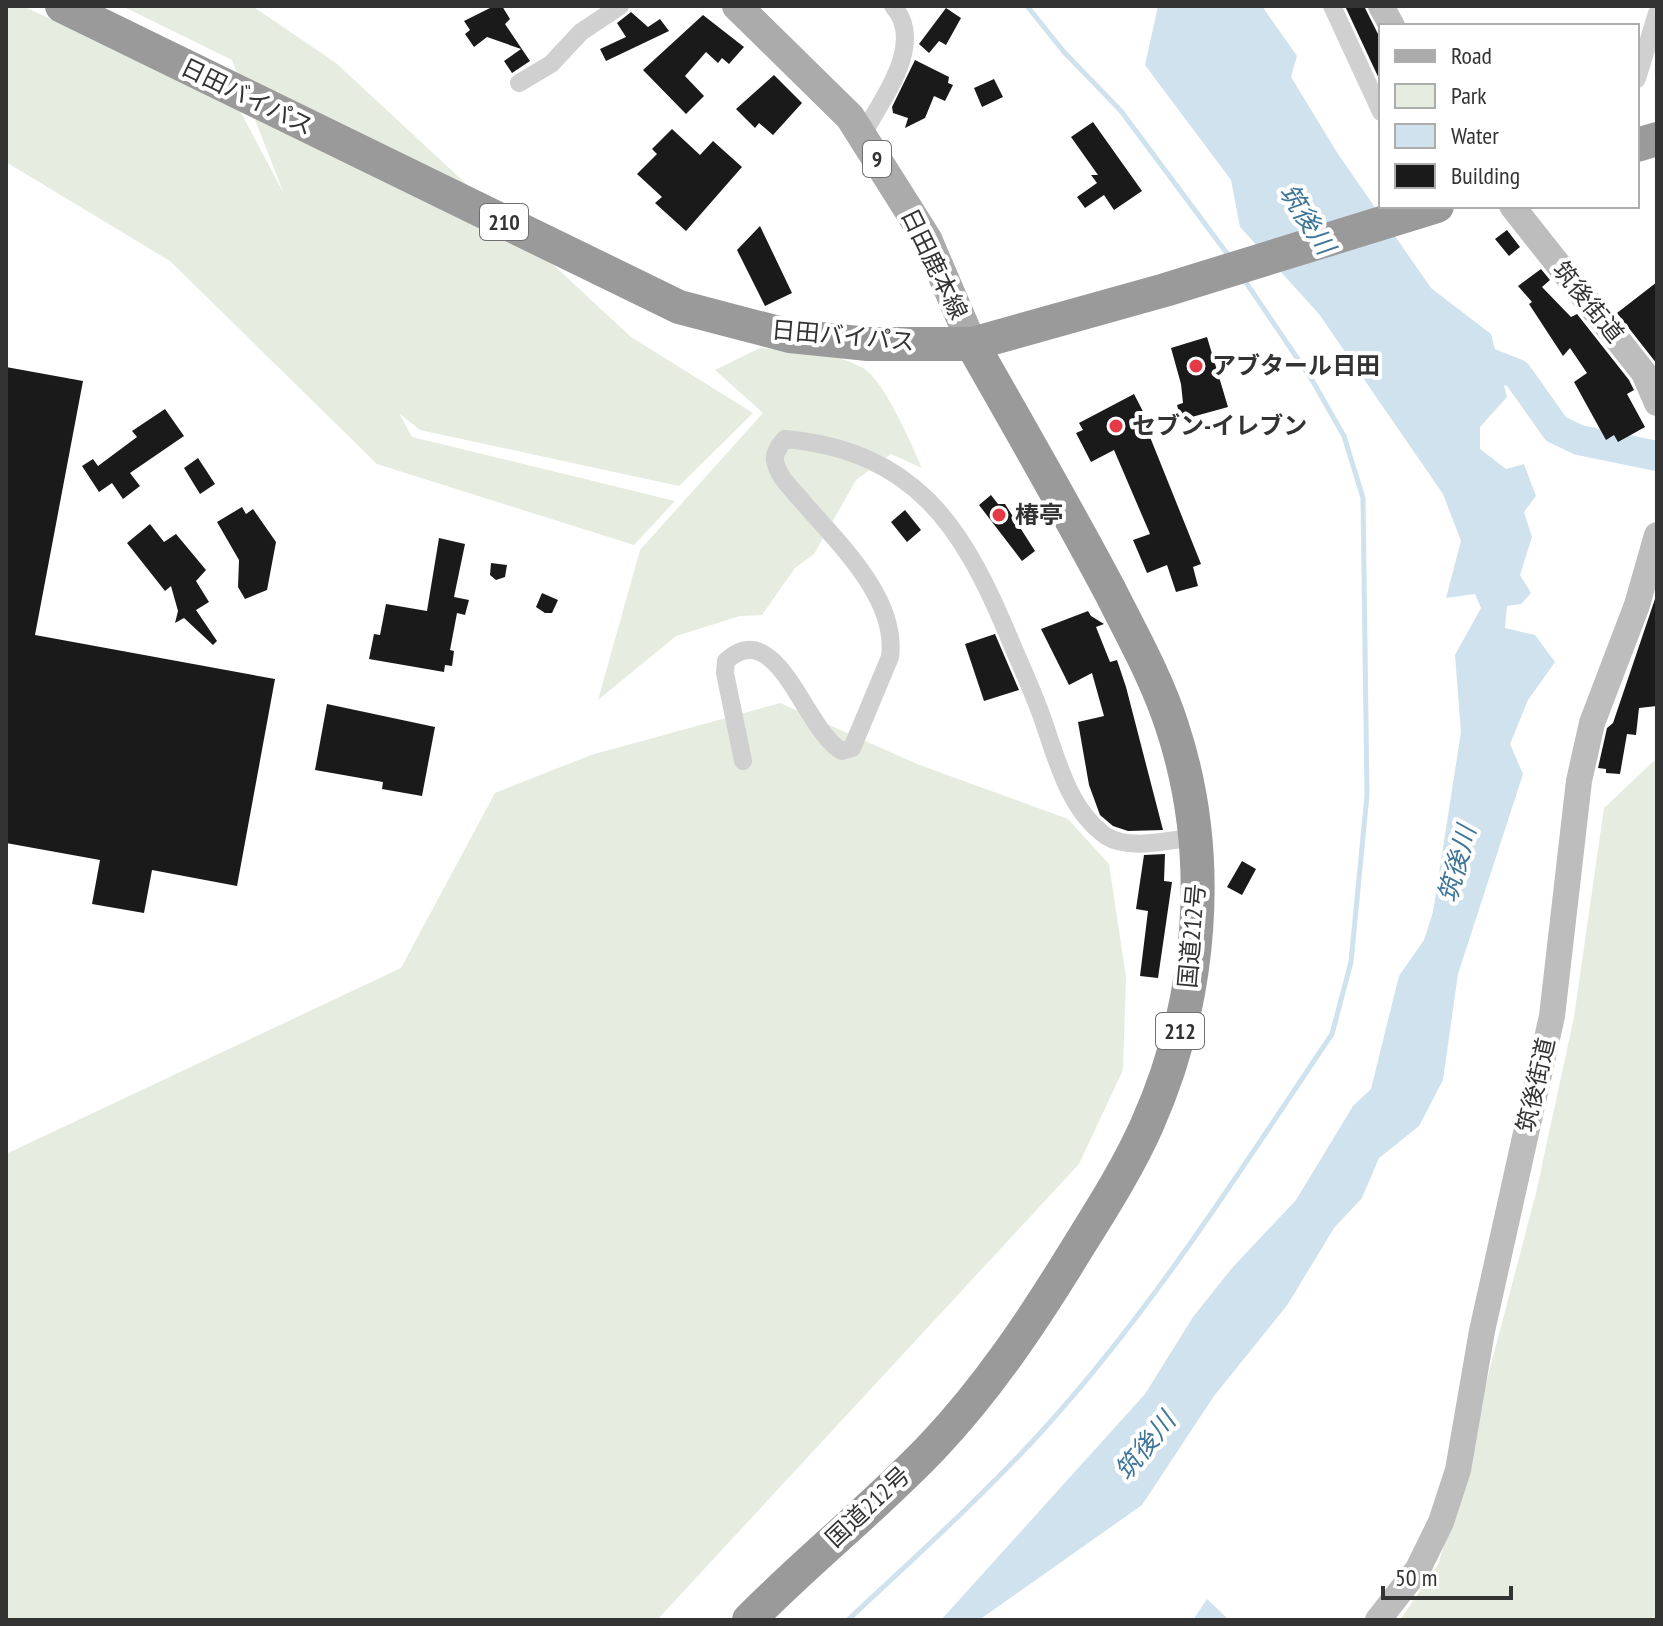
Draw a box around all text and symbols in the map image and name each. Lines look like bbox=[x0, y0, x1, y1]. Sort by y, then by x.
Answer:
legend bbox=[1379, 24, 1639, 208]
text: Road bbox=[1451, 40, 1492, 71]
street label: 日田バイパス bbox=[176, 51, 319, 142]
text: Park bbox=[1451, 80, 1487, 111]
text: Water bbox=[1451, 120, 1499, 151]
road number: 9 bbox=[863, 141, 891, 177]
text: Building bbox=[1451, 160, 1520, 191]
water label: 筑後川 bbox=[1272, 177, 1344, 263]
street label: 日田鹿本線 bbox=[894, 203, 975, 325]
road number: 210 bbox=[480, 204, 528, 240]
street label: 筑後街道 bbox=[1546, 255, 1631, 349]
street label: 日田バイパス bbox=[770, 314, 916, 357]
place label: アブタール日田 bbox=[1212, 350, 1380, 381]
marker: アブタール日田 bbox=[1187, 357, 1205, 375]
place label: セブン-イレブン bbox=[1132, 410, 1307, 441]
marker: セブン-イレブン bbox=[1107, 417, 1125, 435]
place label: 椿亭 bbox=[1015, 499, 1063, 530]
marker: 椿亭 bbox=[990, 506, 1008, 524]
water label: 筑後川 bbox=[1430, 819, 1483, 906]
street label: 国道212号 bbox=[1172, 883, 1211, 989]
road number: 212 bbox=[1156, 1013, 1204, 1049]
street label: 筑後街道 bbox=[1510, 1035, 1561, 1135]
water label: 筑後川 bbox=[1107, 1403, 1184, 1486]
street label: 国道212号 bbox=[819, 1460, 916, 1554]
scale bar bbox=[1383, 1550, 1511, 1600]
text: 50 m bbox=[1395, 1562, 1437, 1593]

